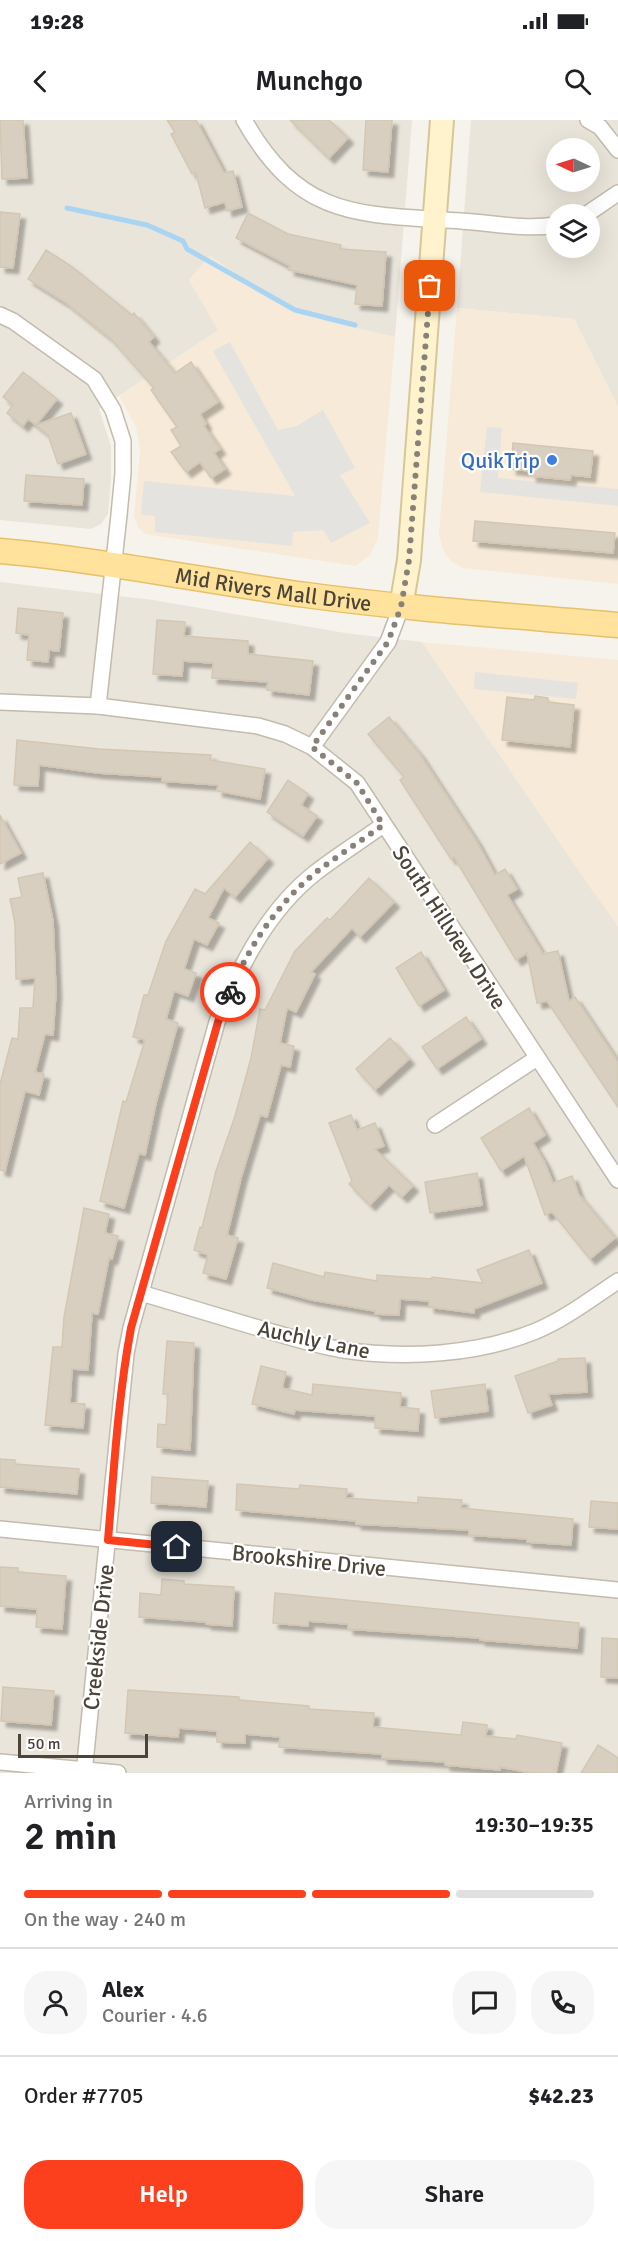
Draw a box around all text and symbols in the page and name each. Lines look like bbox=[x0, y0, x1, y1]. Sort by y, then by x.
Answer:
text: 19:28 bbox=[30, 8, 84, 35]
icon: back bbox=[24, 65, 57, 98]
text: Munchgo bbox=[255, 65, 363, 98]
icon: search bbox=[561, 65, 594, 98]
north arrow bbox=[546, 138, 600, 192]
map controls bbox=[546, 138, 600, 258]
button: layers bbox=[546, 204, 600, 258]
pin bbox=[404, 260, 455, 311]
icon: bag bbox=[413, 269, 446, 302]
place label: QuikTrip bbox=[461, 447, 540, 474]
marker: QuikTrip bbox=[545, 453, 559, 467]
street label: Mid Rivers Mall Drive bbox=[173, 562, 373, 617]
street label: South Hillview Drive bbox=[387, 840, 513, 1014]
courier bbox=[200, 962, 260, 1022]
icon: bike bbox=[214, 976, 247, 1009]
street label: Auchly Lane bbox=[255, 1314, 373, 1365]
pin bbox=[151, 1521, 202, 1572]
icon: home bbox=[160, 1530, 193, 1563]
street label: Brookshire Drive bbox=[231, 1539, 387, 1582]
street label: Creekside Drive bbox=[77, 1563, 120, 1711]
scale bar bbox=[18, 1731, 148, 1758]
text: 50 m bbox=[27, 1734, 61, 1754]
text: Arriving in bbox=[24, 1789, 113, 1814]
text: 19:30–19:35 bbox=[475, 1811, 594, 1838]
text: 2 min bbox=[24, 1812, 117, 1860]
text: On the way · 240 m bbox=[24, 1907, 186, 1932]
button: person bbox=[24, 1971, 87, 2034]
button: chat bbox=[453, 1971, 516, 2034]
button: phone bbox=[531, 1971, 594, 2034]
text: Alex bbox=[102, 1976, 144, 2003]
text: Courier · 4.6 bbox=[102, 2003, 208, 2028]
text: Order #7705 bbox=[24, 2082, 144, 2109]
text: $42.23 bbox=[528, 2082, 594, 2109]
button: Help bbox=[24, 2160, 303, 2229]
button: Share bbox=[315, 2160, 594, 2229]

